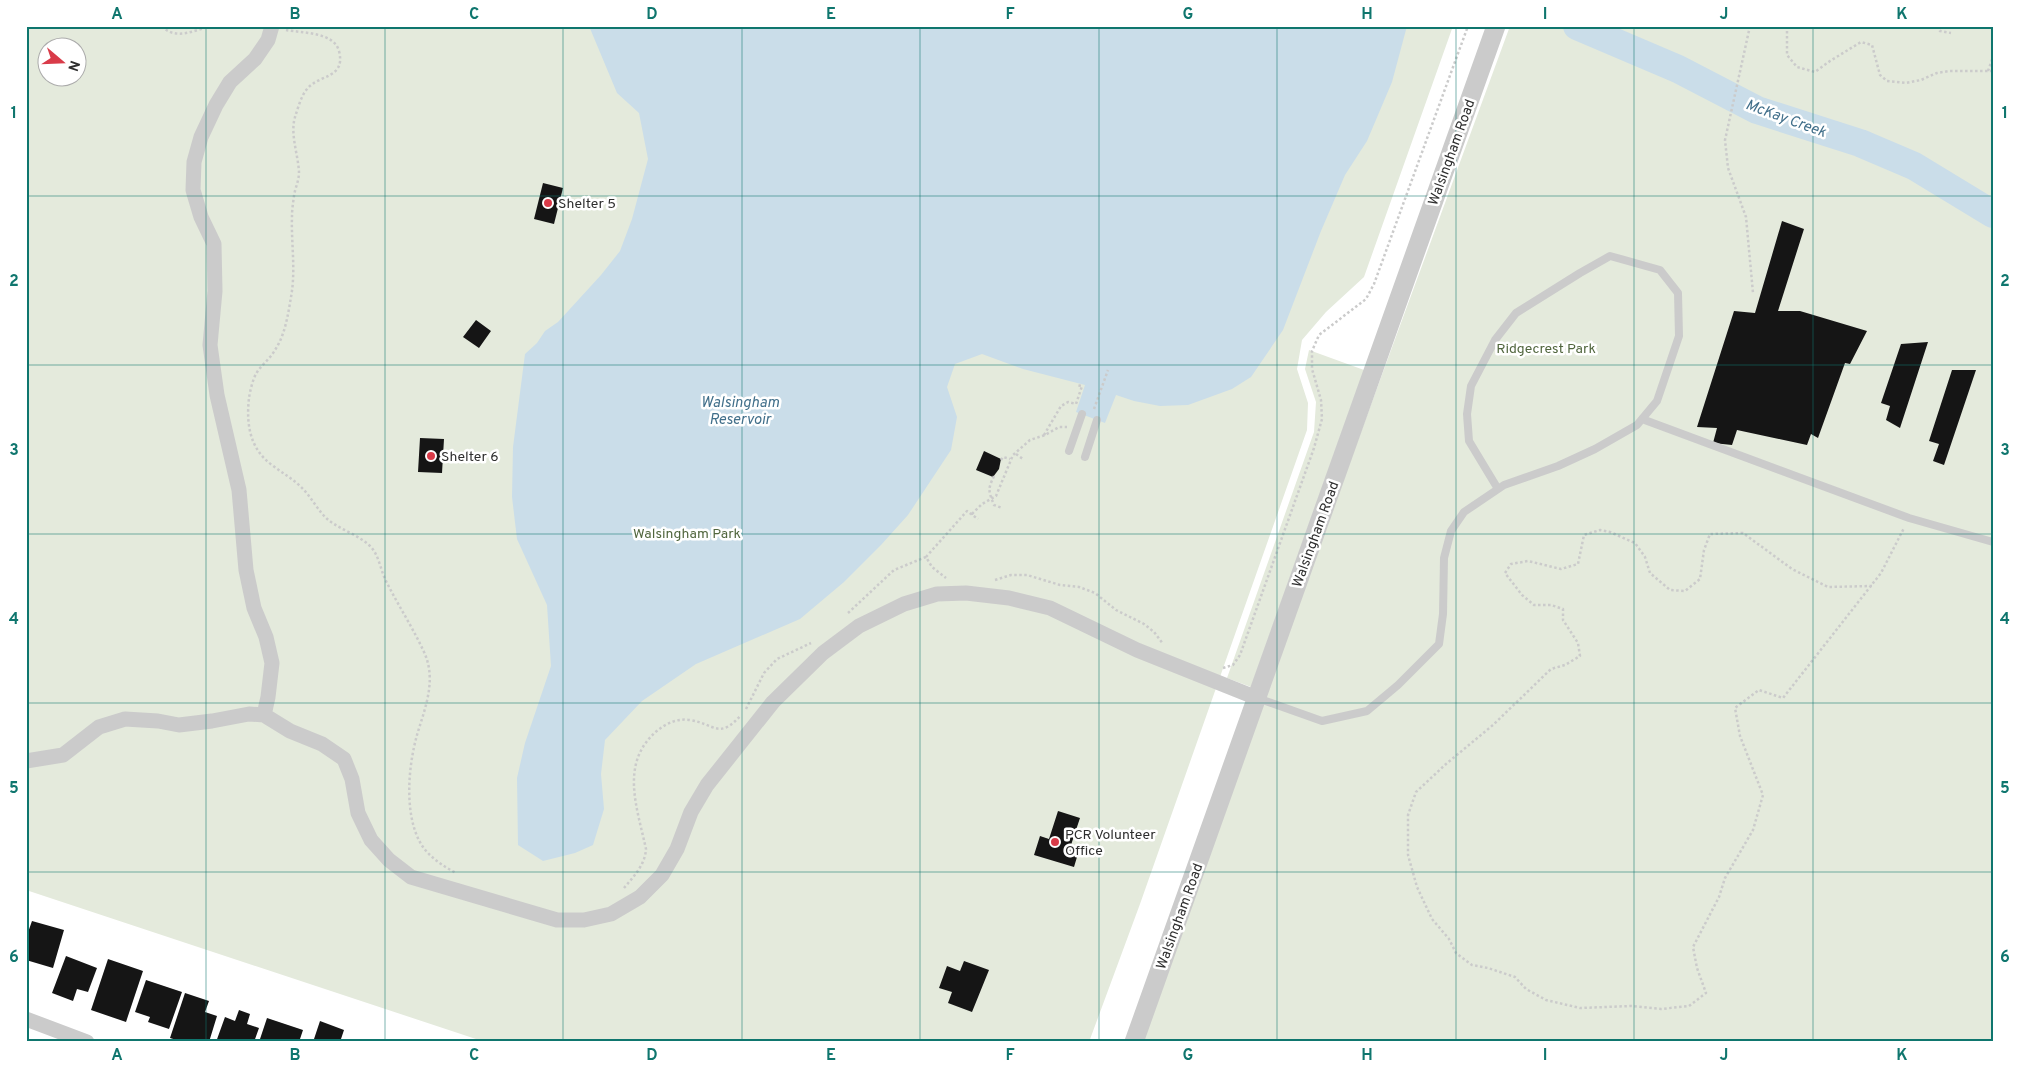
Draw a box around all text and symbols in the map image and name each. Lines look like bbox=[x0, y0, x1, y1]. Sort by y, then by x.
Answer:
text: A bbox=[111, 5, 123, 25]
text: B bbox=[289, 5, 301, 25]
text: C bbox=[469, 5, 479, 25]
text: D bbox=[646, 5, 658, 25]
text: E bbox=[826, 5, 836, 25]
text: F bbox=[1005, 5, 1015, 25]
text: G bbox=[1183, 5, 1193, 25]
text: H bbox=[1361, 5, 1373, 25]
text: I bbox=[1543, 5, 1547, 25]
text: J bbox=[1720, 5, 1728, 25]
text: K bbox=[1896, 5, 1908, 25]
north arrow bbox=[38, 38, 88, 88]
text: N bbox=[63, 58, 83, 73]
water label: McKay Creek bbox=[1743, 96, 1829, 143]
street label: Walsingham Road bbox=[1425, 97, 1479, 208]
text: 1 bbox=[11, 104, 17, 124]
text: 1 bbox=[2002, 104, 2008, 124]
place label: Shelter 5 bbox=[558, 196, 616, 213]
marker: Shelter 5 bbox=[542, 197, 554, 209]
text: 2 bbox=[9, 272, 19, 292]
text: 2 bbox=[2000, 272, 2010, 292]
park label: Ridgecrest Park bbox=[1496, 341, 1596, 358]
water label: Walsingham Reservoir bbox=[701, 394, 780, 430]
text: 3 bbox=[9, 441, 19, 461]
text: 3 bbox=[2000, 441, 2010, 461]
place label: Shelter 6 bbox=[441, 449, 499, 466]
marker: Shelter 6 bbox=[425, 450, 437, 462]
street label: Walsingham Road bbox=[1289, 479, 1343, 590]
park label: Walsingham Park bbox=[633, 526, 741, 543]
text: 4 bbox=[9, 610, 19, 630]
text: 4 bbox=[2000, 610, 2010, 630]
text: 5 bbox=[9, 779, 19, 799]
text: 5 bbox=[2000, 779, 2010, 799]
place label: PCR Volunteer Office bbox=[1065, 827, 1156, 860]
marker: PCR Volunteer Office bbox=[1049, 836, 1061, 848]
street label: Walsingham Road bbox=[1153, 861, 1207, 972]
text: 6 bbox=[9, 948, 19, 968]
text: 6 bbox=[2000, 948, 2010, 968]
text: A bbox=[111, 1046, 123, 1066]
text: B bbox=[289, 1046, 301, 1066]
text: C bbox=[469, 1046, 479, 1066]
text: D bbox=[646, 1046, 658, 1066]
text: E bbox=[826, 1046, 836, 1066]
text: F bbox=[1005, 1046, 1015, 1066]
text: G bbox=[1183, 1046, 1193, 1066]
text: H bbox=[1361, 1046, 1373, 1066]
text: I bbox=[1543, 1046, 1547, 1066]
text: J bbox=[1720, 1046, 1728, 1066]
text: K bbox=[1896, 1046, 1908, 1066]

